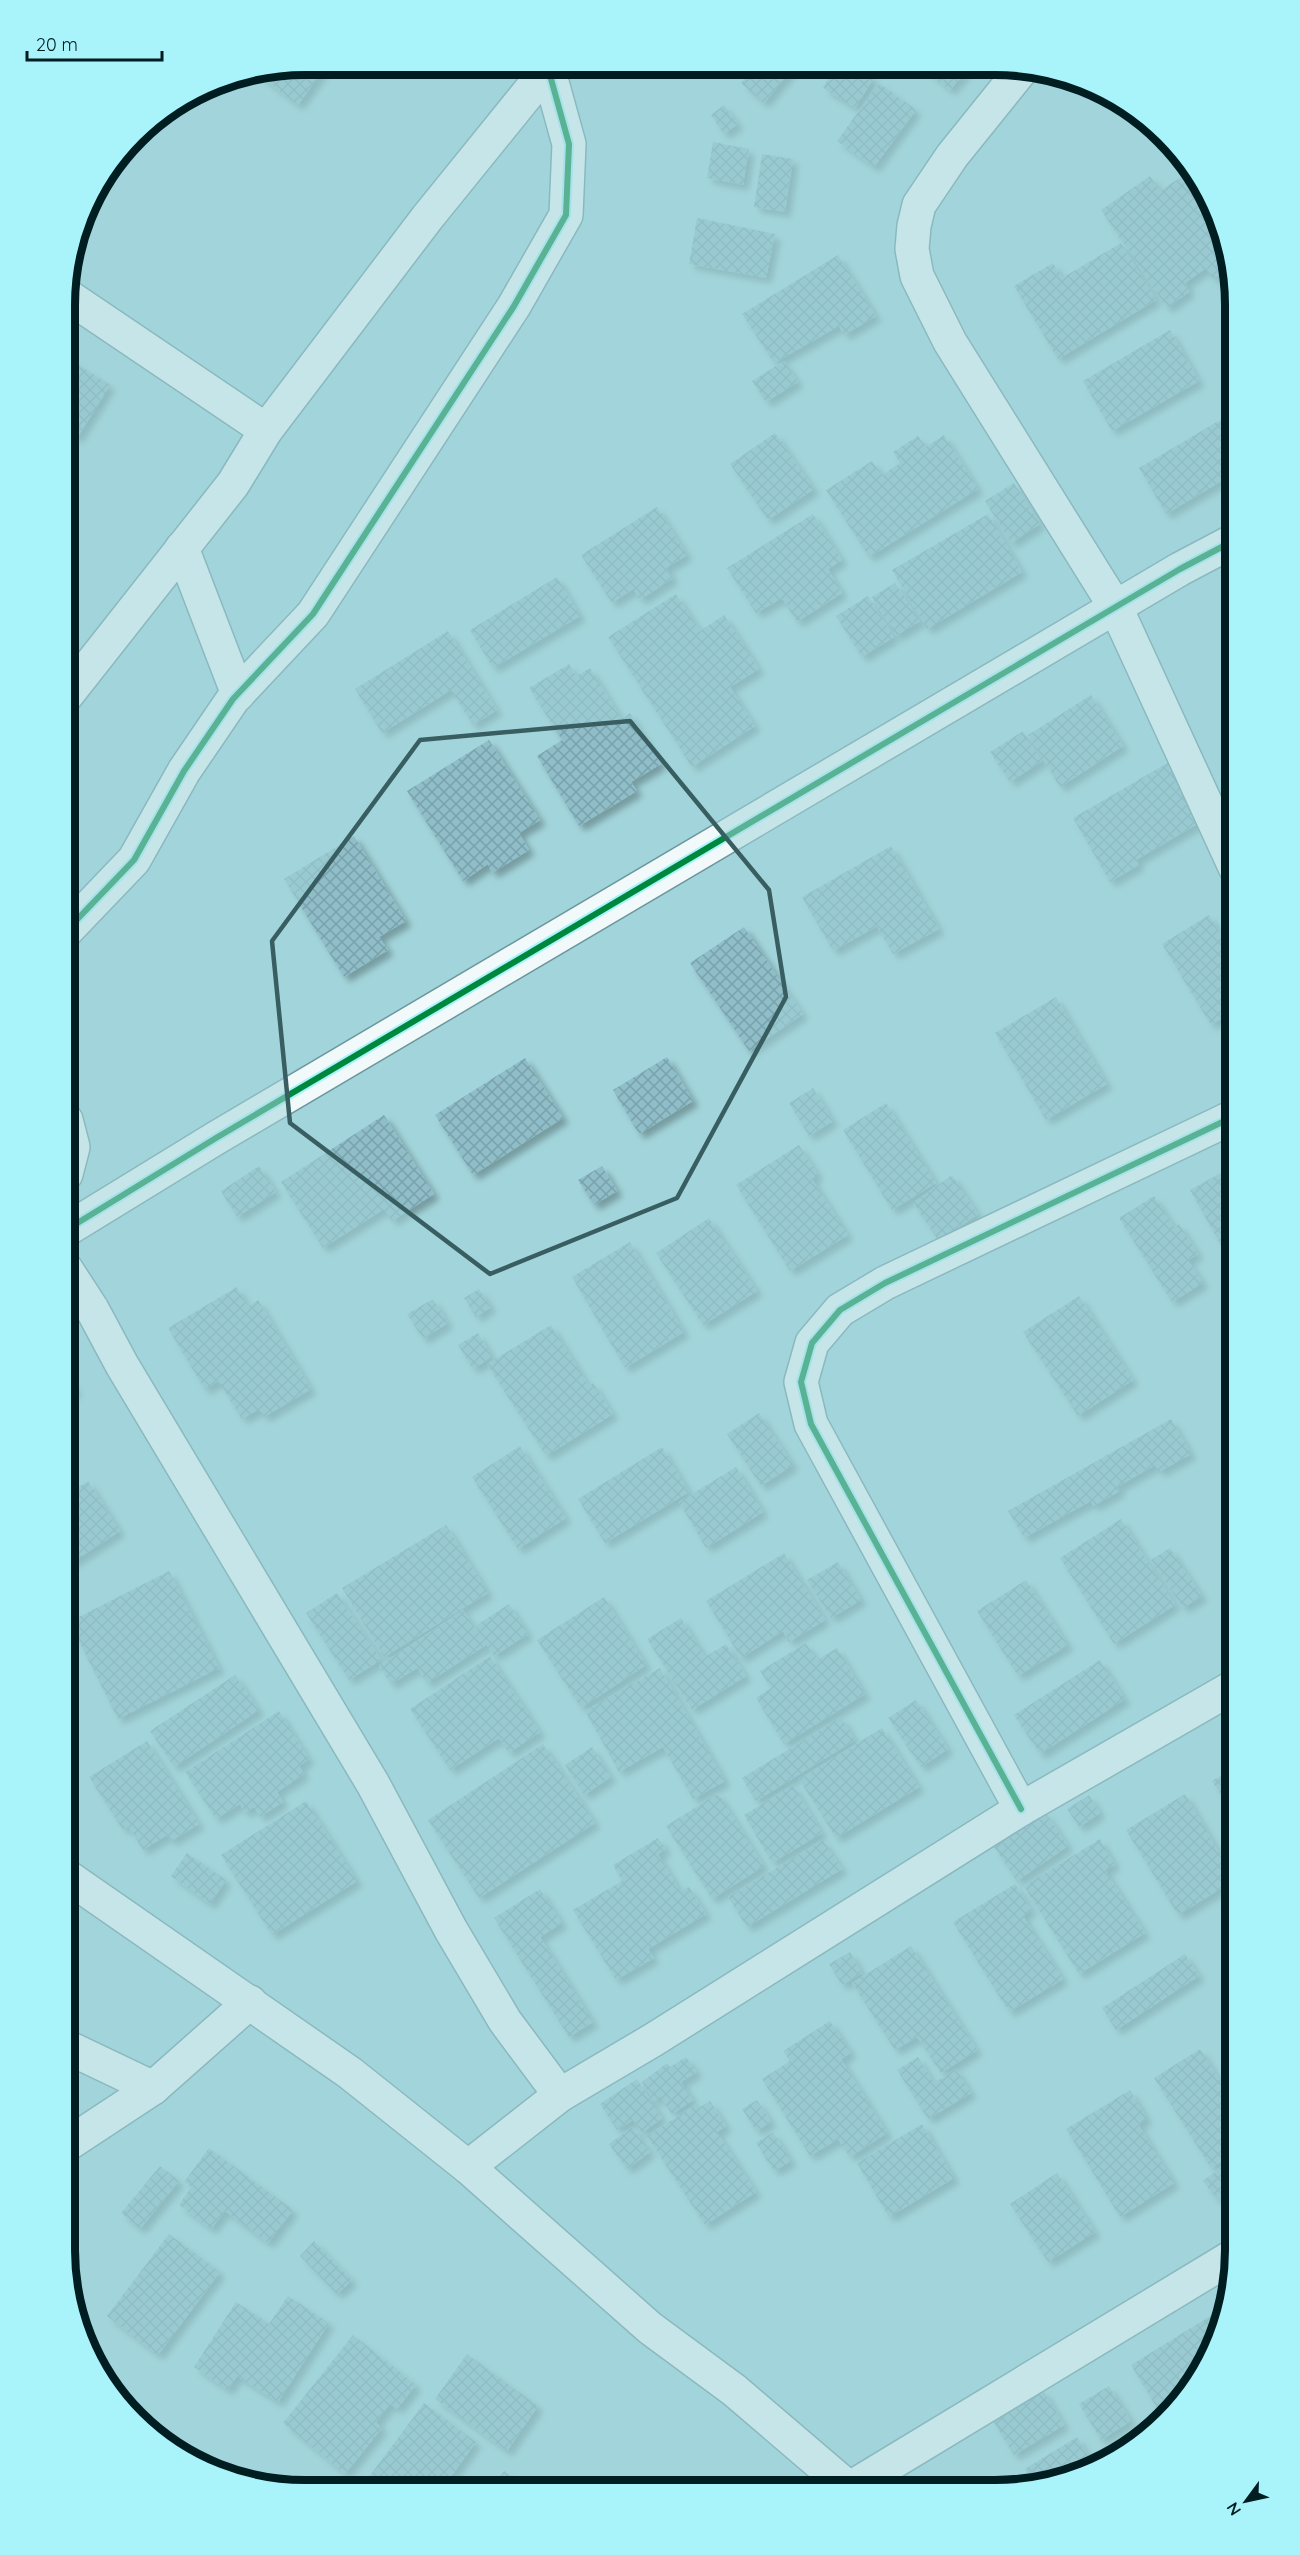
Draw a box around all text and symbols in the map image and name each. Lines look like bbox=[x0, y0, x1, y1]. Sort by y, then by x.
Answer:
scale bar bbox=[27, 24, 162, 62]
text: 20 m bbox=[36, 33, 78, 56]
north arrow bbox=[1216, 2471, 1276, 2531]
text: N bbox=[1222, 2499, 1245, 2520]

